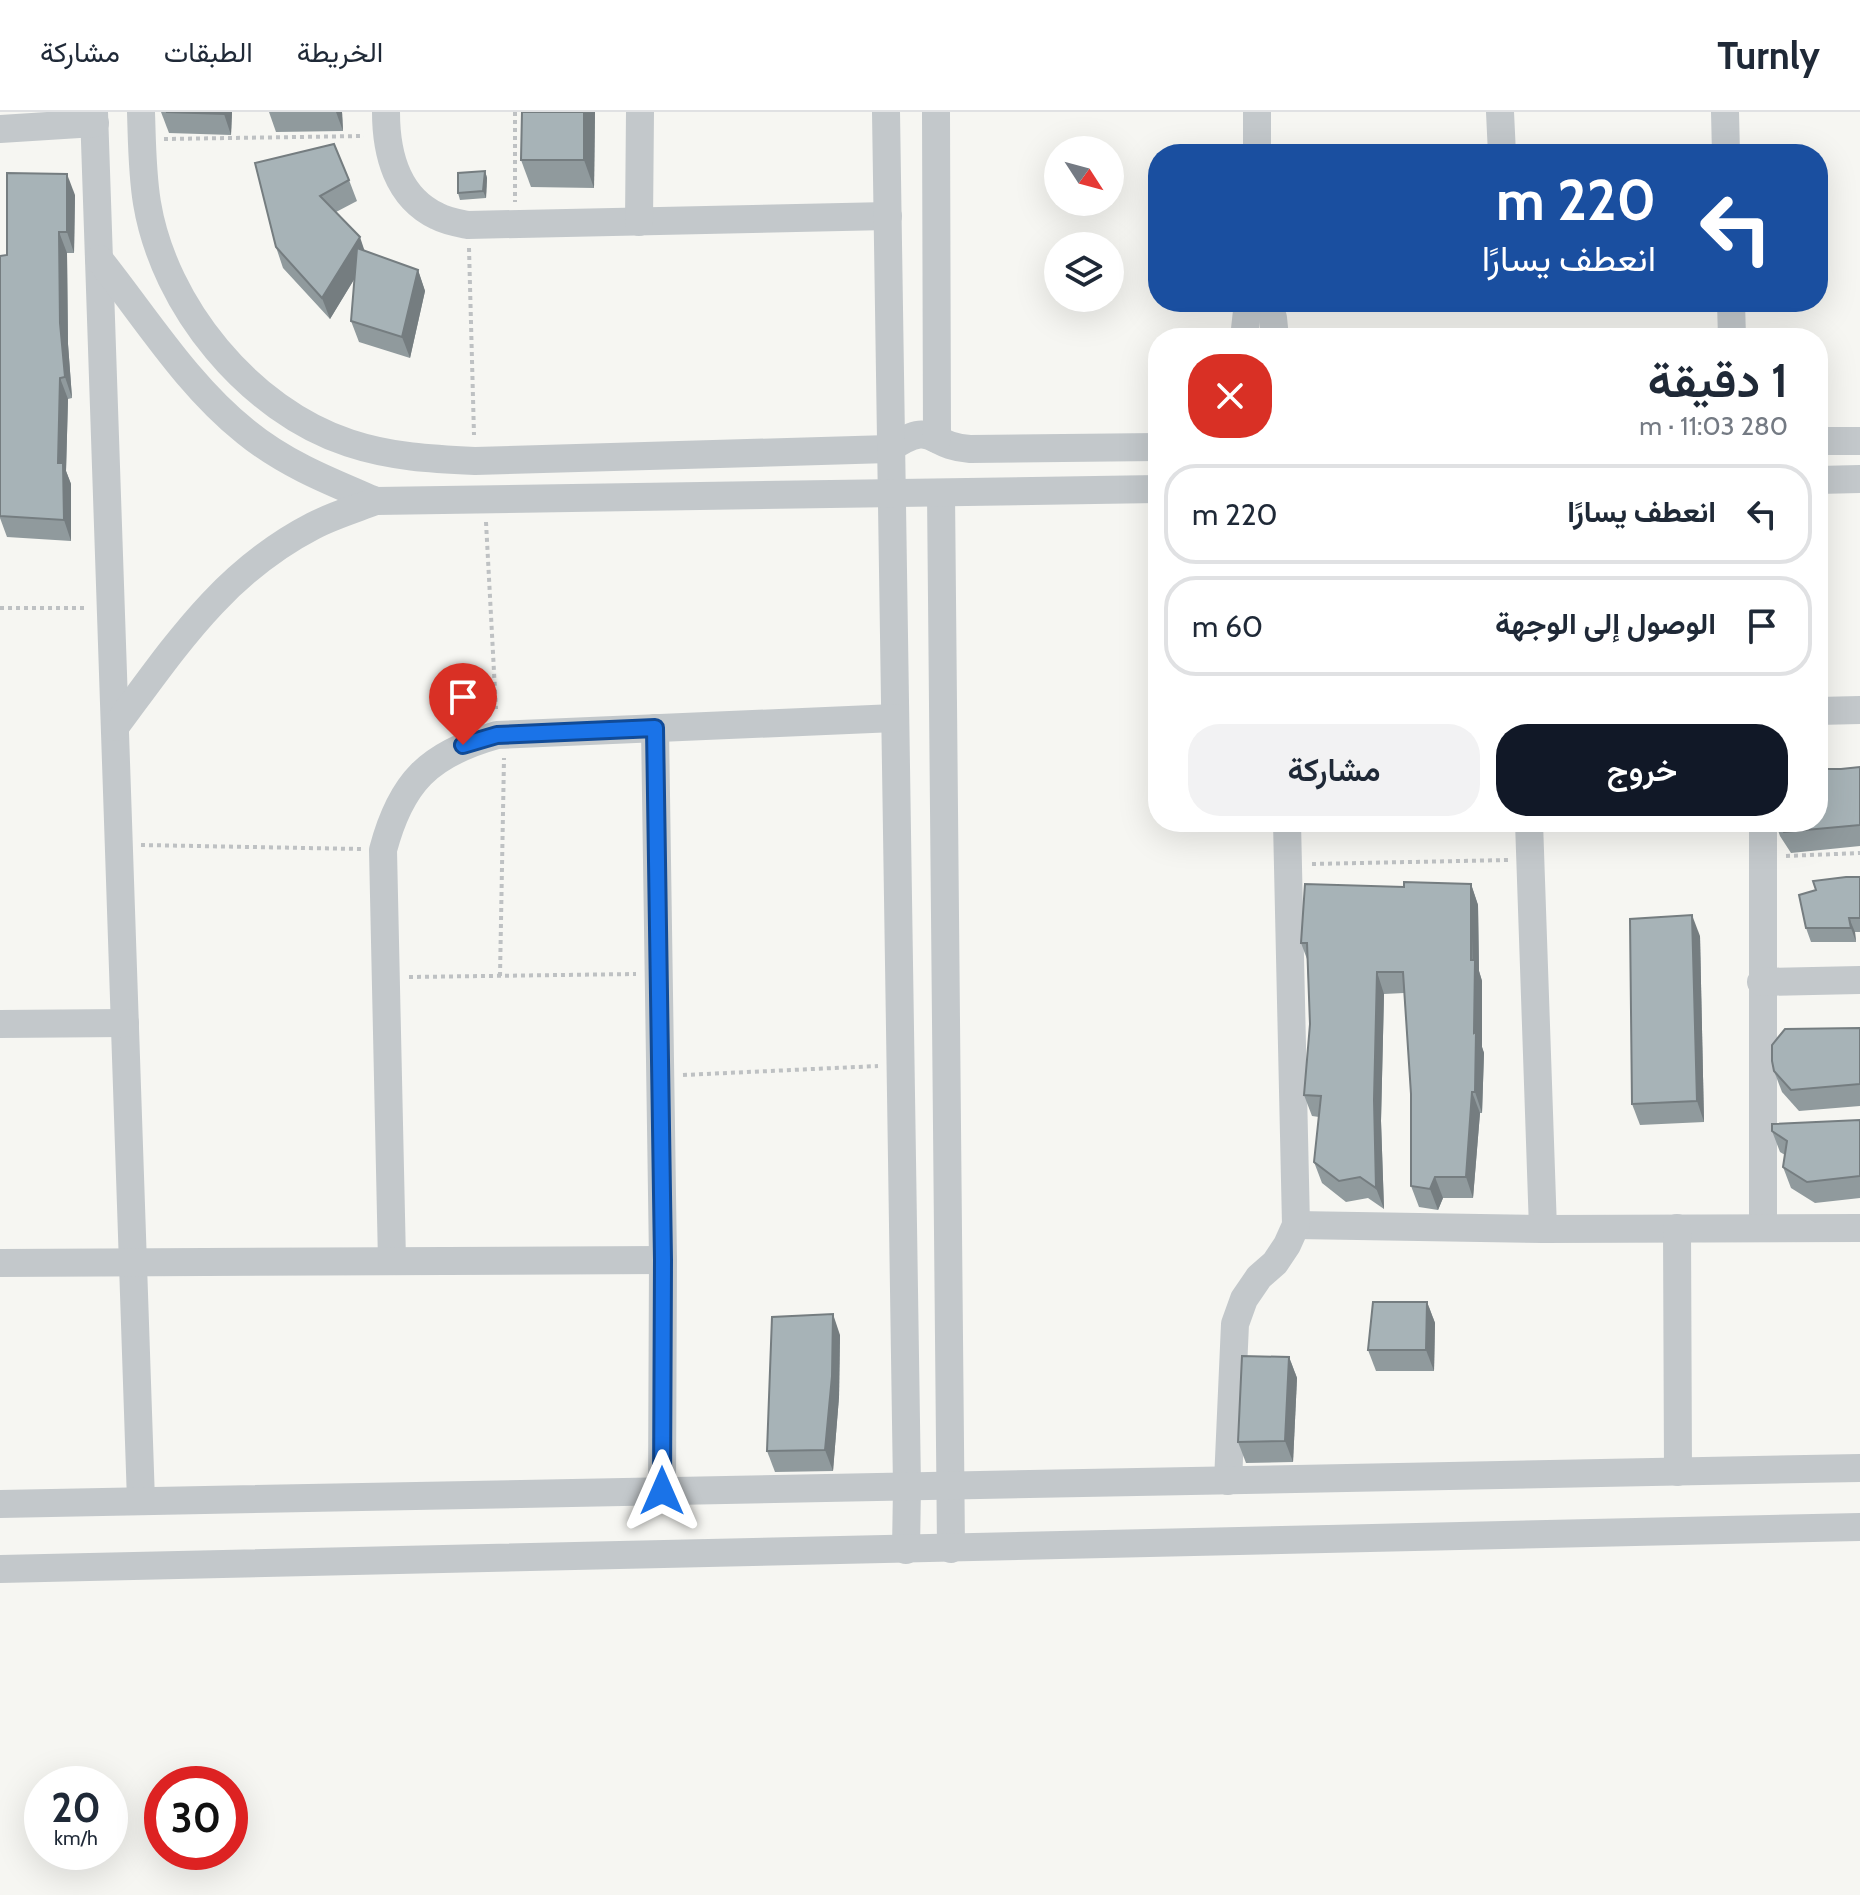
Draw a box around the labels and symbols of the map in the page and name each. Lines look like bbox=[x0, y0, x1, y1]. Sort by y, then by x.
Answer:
north arrow bbox=[1044, 136, 1124, 216]
pin bbox=[429, 663, 497, 745]
position arrow bbox=[620, 1449, 704, 1533]
speed limit sign: 30 bbox=[144, 1766, 248, 1870]

